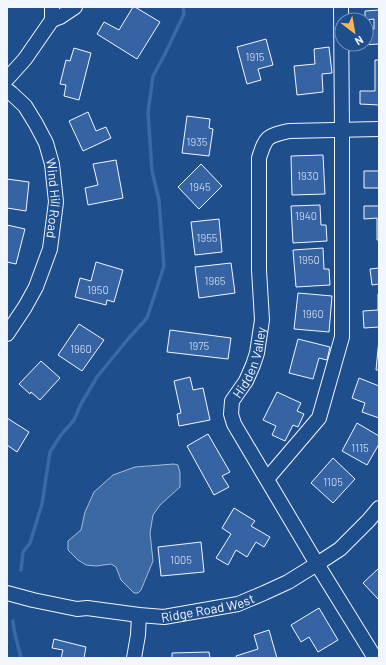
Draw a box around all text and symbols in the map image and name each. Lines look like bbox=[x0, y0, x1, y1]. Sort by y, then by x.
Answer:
north arrow bbox=[334, 12, 374, 52]
text: N bbox=[353, 34, 366, 48]
house number: 1915 bbox=[246, 50, 265, 63]
house number: 1935 bbox=[187, 135, 208, 148]
street label: Wind Hill Road bbox=[43, 156, 64, 239]
house number: 1930 bbox=[297, 169, 319, 182]
house number: 1945 bbox=[189, 180, 211, 193]
house number: 1940 bbox=[295, 209, 317, 222]
house number: 1955 bbox=[197, 231, 218, 244]
house number: 1950 bbox=[298, 253, 320, 266]
house number: 1965 bbox=[205, 274, 226, 287]
house number: 1950 bbox=[87, 283, 109, 296]
house number: 1960 bbox=[302, 307, 324, 320]
street label: Hidden Valley bbox=[229, 326, 269, 401]
house number: 1975 bbox=[189, 339, 210, 352]
house number: 1960 bbox=[70, 342, 92, 355]
house number: 1115 bbox=[351, 441, 369, 454]
house number: 1105 bbox=[323, 475, 343, 488]
house number: 1005 bbox=[170, 553, 192, 566]
street label: Ridge Road West bbox=[160, 590, 257, 625]

